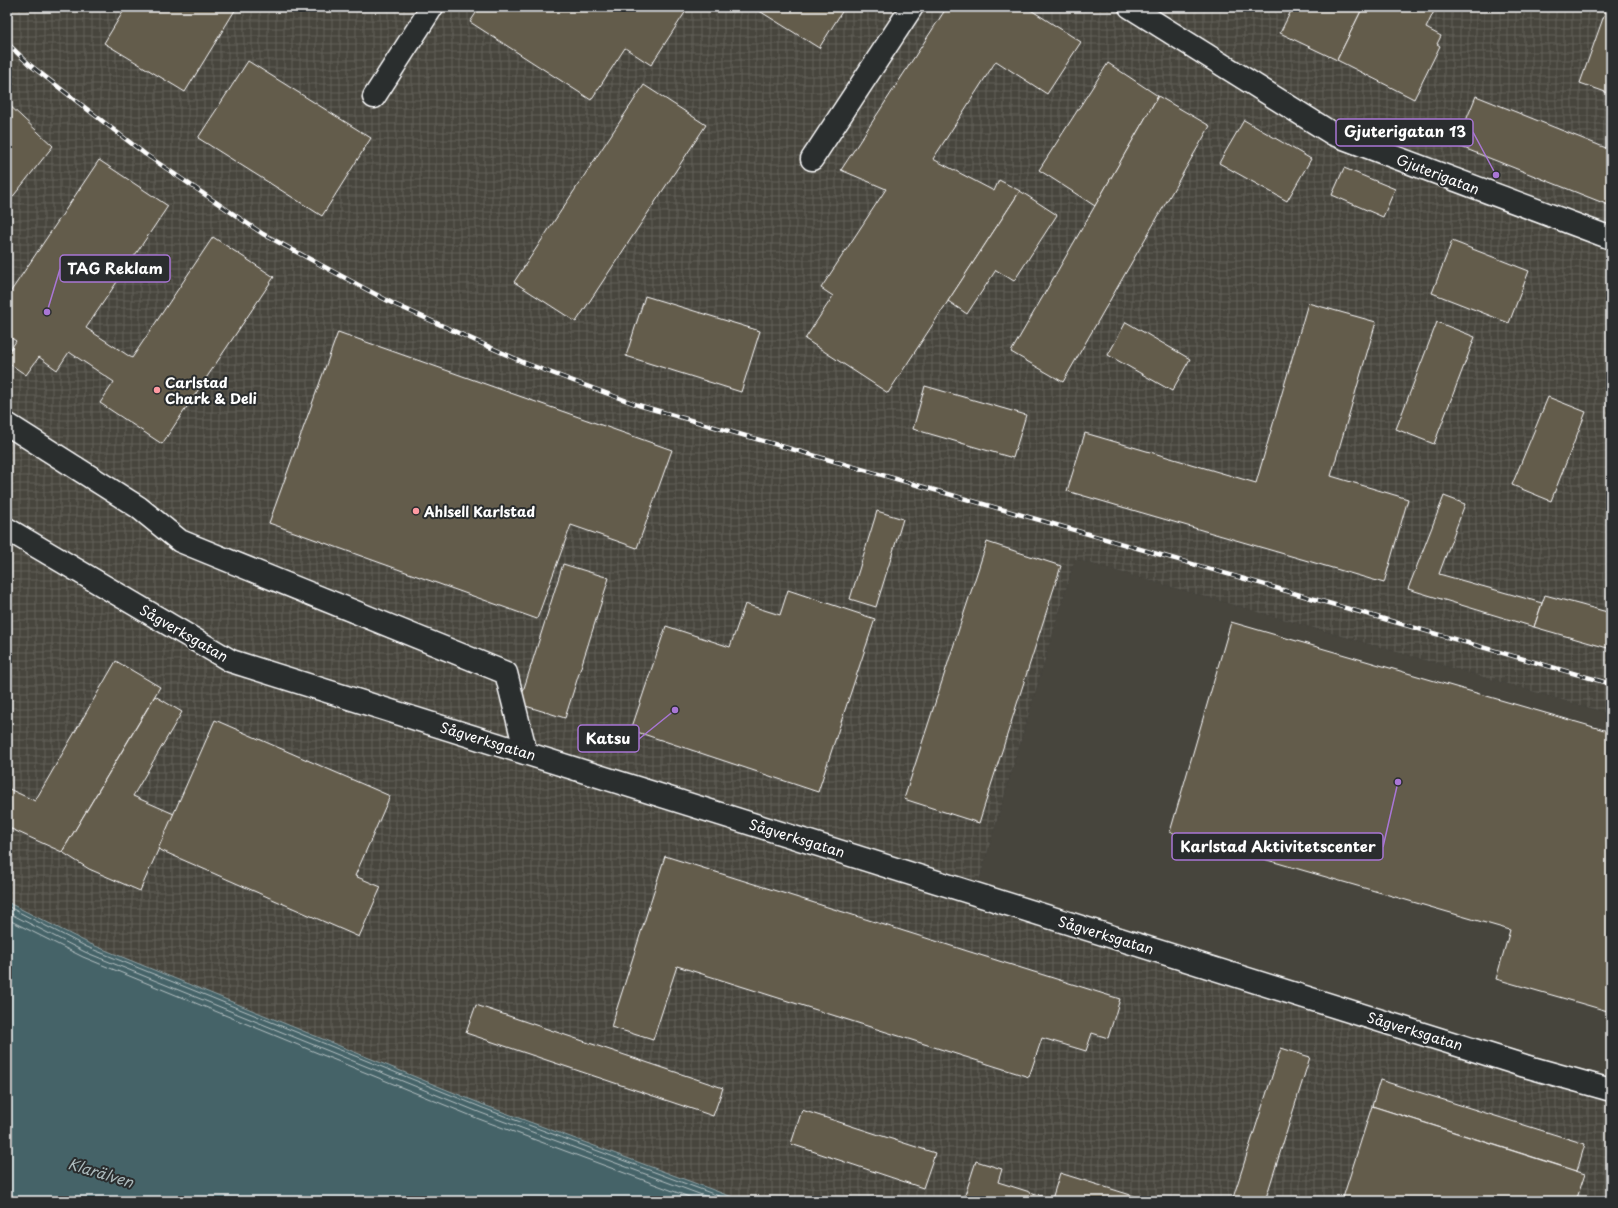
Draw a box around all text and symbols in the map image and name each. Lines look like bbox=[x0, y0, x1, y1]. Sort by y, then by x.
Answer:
callout: Gjuterigatan 13 bbox=[1336, 119, 1473, 146]
text: Gjuterigatan 13 bbox=[1344, 119, 1466, 142]
street label: Gjuterigatan bbox=[1393, 149, 1483, 199]
callout: TAG Reklam bbox=[60, 255, 170, 282]
text: TAG Reklam bbox=[67, 256, 163, 279]
place label: Carlstad Chark & Deli bbox=[165, 372, 257, 409]
marker: Carlstad Chark & Deli bbox=[152, 385, 162, 395]
place label: Ahlsell Karlstad bbox=[423, 501, 535, 522]
marker: Ahlsell Karlstad bbox=[411, 506, 421, 516]
street label: Sågverksgatan bbox=[136, 599, 232, 667]
street label: Sågverksgatan bbox=[438, 716, 538, 766]
callout: Katsu bbox=[578, 725, 639, 752]
text: Katsu bbox=[586, 726, 630, 749]
street label: Sågverksgatan bbox=[747, 813, 847, 863]
callout: Karlstad Aktivitetscenter bbox=[1172, 833, 1383, 860]
text: Karlstad Aktivitetscenter bbox=[1180, 834, 1376, 857]
street label: Sågverksgatan bbox=[1056, 910, 1156, 960]
street label: Sågverksgatan bbox=[1365, 1006, 1465, 1056]
water label: Klarälven bbox=[66, 1151, 137, 1193]

